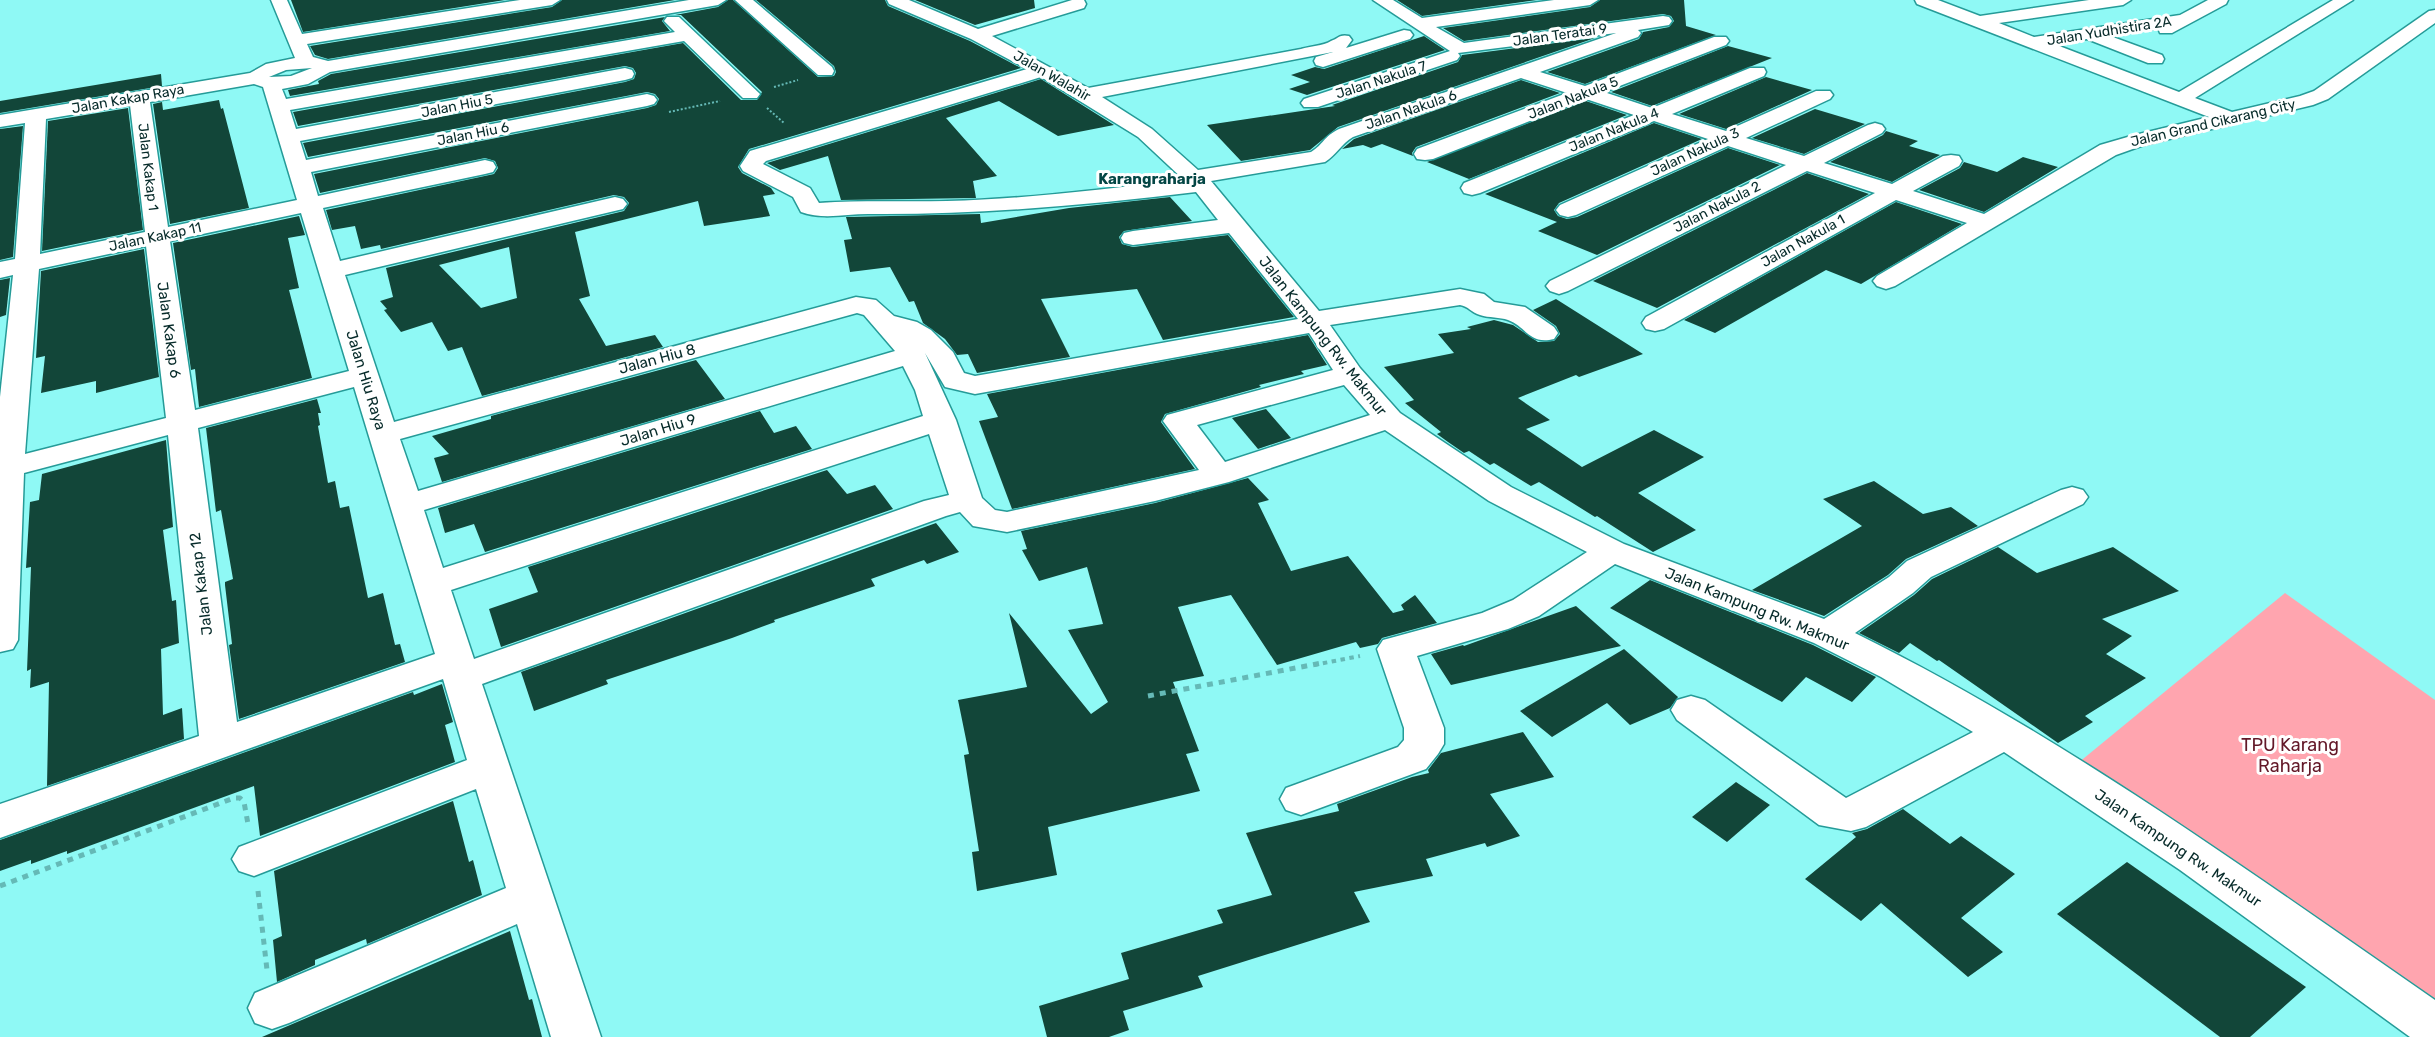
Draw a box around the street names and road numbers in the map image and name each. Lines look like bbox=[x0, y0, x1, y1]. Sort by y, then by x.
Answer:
street label: Jalan Yudhistira 2A bbox=[2045, 13, 2173, 49]
street label: Jalan Teratai 9 bbox=[1512, 20, 1608, 50]
street label: Jalan Walahir bbox=[1010, 47, 1094, 105]
street label: Jalan Nakula 7 bbox=[1333, 57, 1429, 103]
street label: Jalan Nakula 5 bbox=[1525, 73, 1621, 123]
street label: Jalan Kakap Raya bbox=[70, 81, 186, 117]
street label: Jalan Nakula 6 bbox=[1363, 86, 1459, 134]
street label: Jalan Hiu 5 bbox=[419, 91, 495, 121]
street label: Jalan Grand Cikarang City bbox=[2129, 96, 2297, 150]
street label: Jalan Nakula 4 bbox=[1566, 104, 1662, 156]
street label: Jalan Hiu 6 bbox=[435, 119, 511, 149]
street label: Jalan Kakap 1 bbox=[134, 122, 162, 212]
street label: Jalan Nakula 3 bbox=[1648, 124, 1742, 180]
street label: Jalan Nakula 2 bbox=[1671, 178, 1763, 236]
street label: Jalan Nakula 1 bbox=[1758, 211, 1848, 271]
street label: Jalan Kakap 11 bbox=[107, 219, 203, 255]
street label: Jalan Kampung Rw. Makmur bbox=[1255, 253, 1391, 420]
street label: Jalan Kakap 6 bbox=[153, 281, 185, 379]
street label: Jalan Hiu Raya bbox=[342, 328, 390, 432]
street label: Jalan Hiu 8 bbox=[617, 340, 697, 378]
street label: Jalan Hiu 9 bbox=[618, 410, 698, 450]
street label: Jalan Kakap 12 bbox=[186, 531, 216, 636]
street label: Jalan Kampung Rw. Makmur bbox=[1662, 564, 1852, 654]
street label: Jalan Kampung Rw. Makmur bbox=[2091, 785, 2265, 911]

